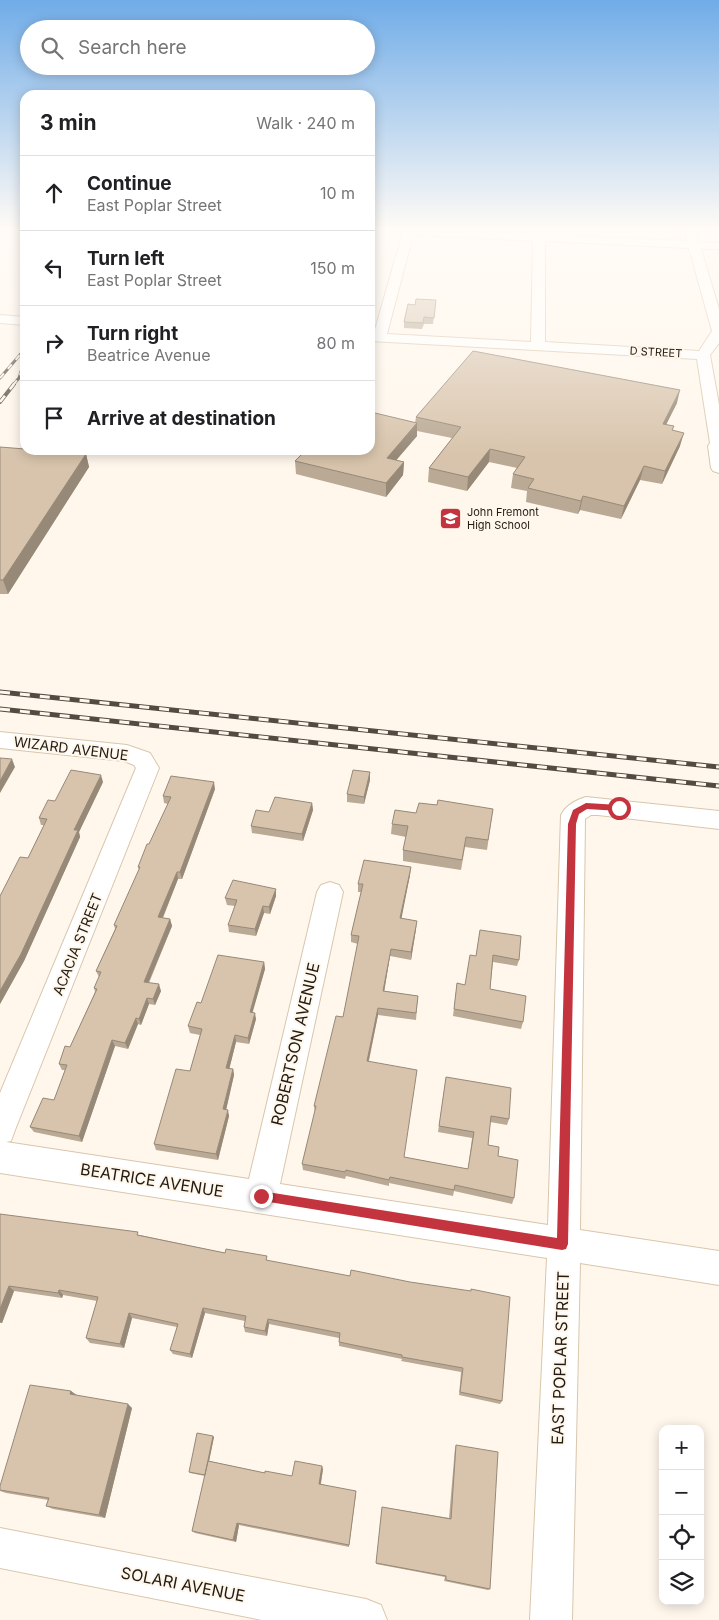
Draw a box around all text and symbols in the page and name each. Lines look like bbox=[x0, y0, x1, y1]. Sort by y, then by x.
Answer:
search box bbox=[20, 20, 375, 75]
icon: search bbox=[38, 34, 66, 62]
text: Search here bbox=[78, 36, 187, 59]
text: 3 min bbox=[40, 110, 96, 135]
text: Walk · 240 m bbox=[256, 113, 355, 133]
text: Continue bbox=[87, 172, 172, 195]
icon: ahead bbox=[40, 179, 68, 207]
text: 10 m bbox=[320, 183, 355, 203]
text: East Poplar Street bbox=[87, 195, 222, 215]
text: Turn left bbox=[87, 247, 165, 270]
icon: left bbox=[40, 254, 68, 282]
text: 150 m bbox=[310, 258, 355, 278]
text: East Poplar Street bbox=[87, 270, 222, 290]
text: Turn right bbox=[87, 322, 178, 345]
icon: right bbox=[40, 329, 68, 357]
text: 80 m bbox=[316, 333, 355, 353]
street label: D STREET bbox=[629, 344, 683, 360]
text: Beatrice Avenue bbox=[87, 345, 211, 365]
icon: arrive bbox=[40, 404, 68, 432]
text: Arrive at destination bbox=[87, 407, 276, 430]
place label: John Fremont High School bbox=[467, 505, 539, 532]
school or university icon: John Fremont High School bbox=[439, 506, 463, 530]
street label: WIZARD AVENUE bbox=[13, 733, 129, 763]
route start bbox=[608, 797, 631, 820]
street label: ACACIA STREET bbox=[49, 890, 105, 998]
street label: ROBERTSON AVENUE bbox=[267, 961, 323, 1127]
street label: BEATRICE AVENUE bbox=[79, 1159, 225, 1201]
route end bbox=[250, 1185, 273, 1208]
street label: EAST POPLAR STREET bbox=[547, 1271, 573, 1445]
map controls bbox=[659, 1425, 704, 1605]
button: + bbox=[659, 1425, 704, 1470]
button: − bbox=[659, 1470, 704, 1515]
button: locate bbox=[659, 1515, 704, 1560]
button: layers bbox=[659, 1560, 704, 1605]
street label: SOLARI AVENUE bbox=[119, 1562, 247, 1606]

